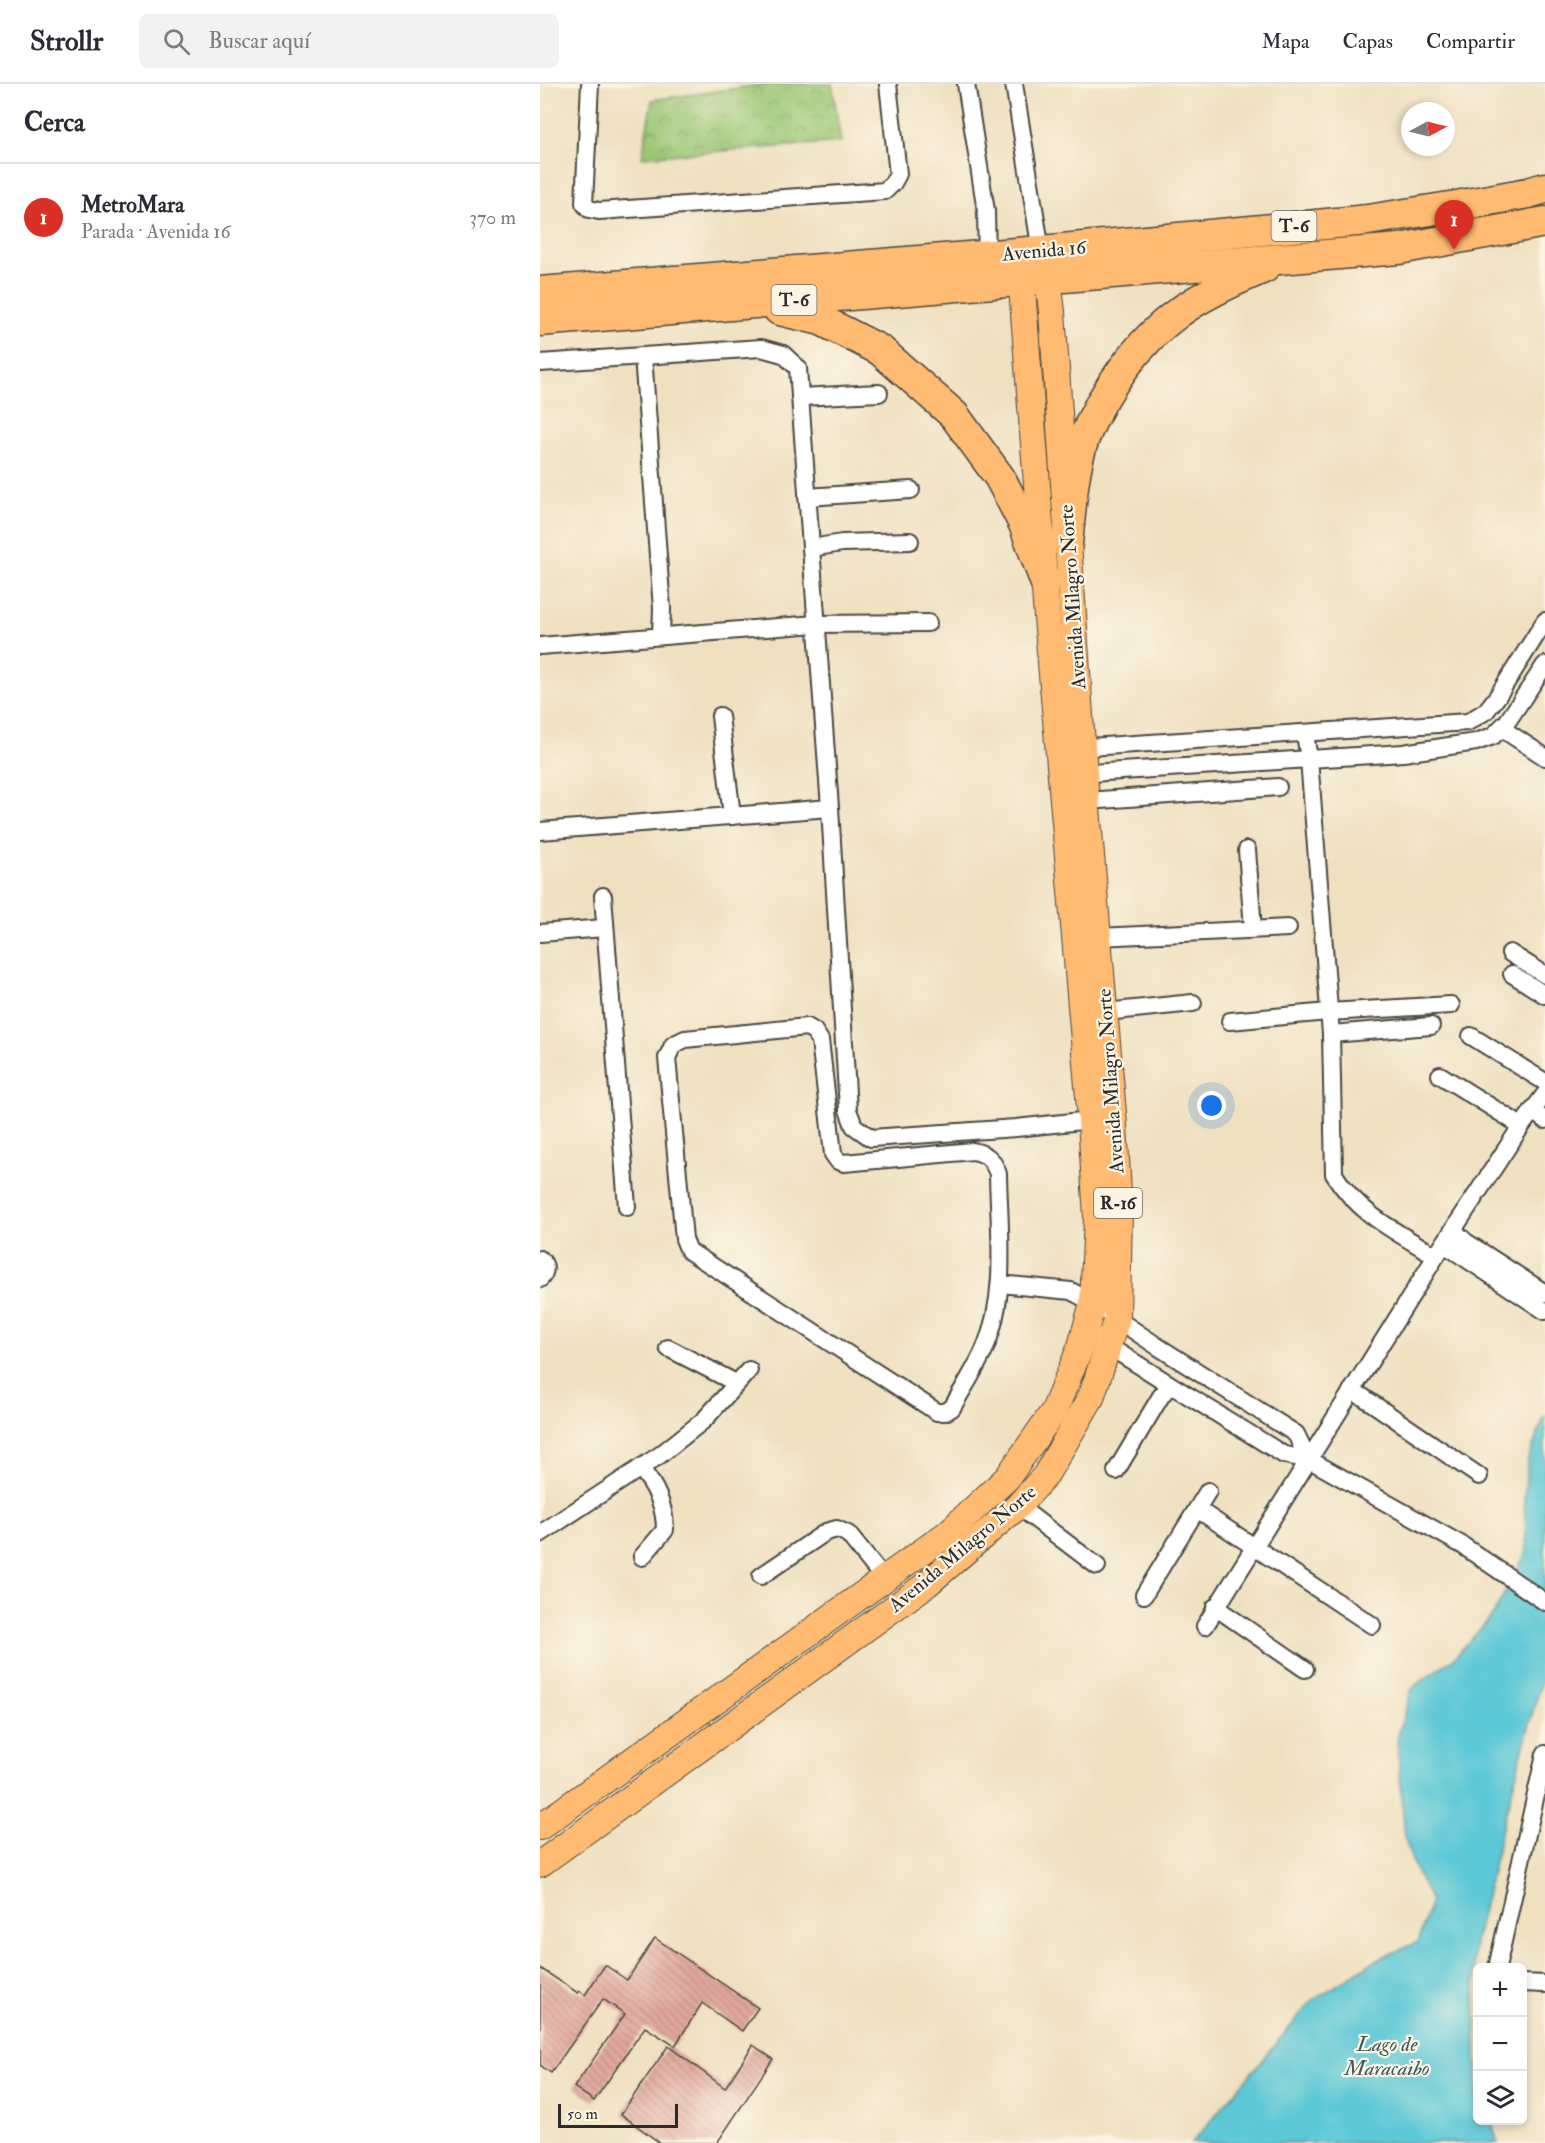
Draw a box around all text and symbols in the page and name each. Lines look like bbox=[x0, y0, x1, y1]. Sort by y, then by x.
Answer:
search box bbox=[139, 14, 559, 68]
text: Strollr bbox=[30, 24, 103, 59]
icon: search bbox=[160, 25, 193, 58]
text: Buscar aquí bbox=[208, 27, 310, 55]
text: Mapa bbox=[1262, 28, 1310, 55]
text: Capas bbox=[1343, 28, 1393, 55]
text: Compartir bbox=[1426, 28, 1515, 55]
north arrow bbox=[1401, 102, 1455, 156]
text: Cerca bbox=[24, 107, 85, 139]
text: MetroMara bbox=[81, 191, 184, 219]
pin: 1 bbox=[1434, 200, 1474, 250]
text: 1 bbox=[40, 205, 47, 230]
text: 370 m bbox=[469, 205, 516, 230]
road number: T-6 bbox=[1272, 211, 1317, 241]
text: Parada · Avenida 16 bbox=[81, 219, 231, 244]
street label: Avenida 16 bbox=[1000, 234, 1088, 267]
road number: T-6 bbox=[772, 285, 816, 315]
street label: Avenida Milagro Norte bbox=[1054, 504, 1092, 691]
street label: Avenida Milagro Norte bbox=[1092, 988, 1130, 1175]
your location bbox=[1197, 1091, 1226, 1120]
road number: R-16 bbox=[1094, 1188, 1142, 1218]
street label: Avenida Milagro Norte bbox=[883, 1479, 1041, 1618]
map controls bbox=[1473, 1963, 1527, 2125]
button: + bbox=[1473, 1963, 1527, 2017]
button: − bbox=[1473, 2017, 1527, 2071]
water label: Lago de Maracaibo bbox=[1343, 2031, 1429, 2082]
button: layers bbox=[1473, 2071, 1527, 2125]
scale bar bbox=[558, 2101, 678, 2128]
text: 50 m bbox=[567, 2104, 598, 2124]

